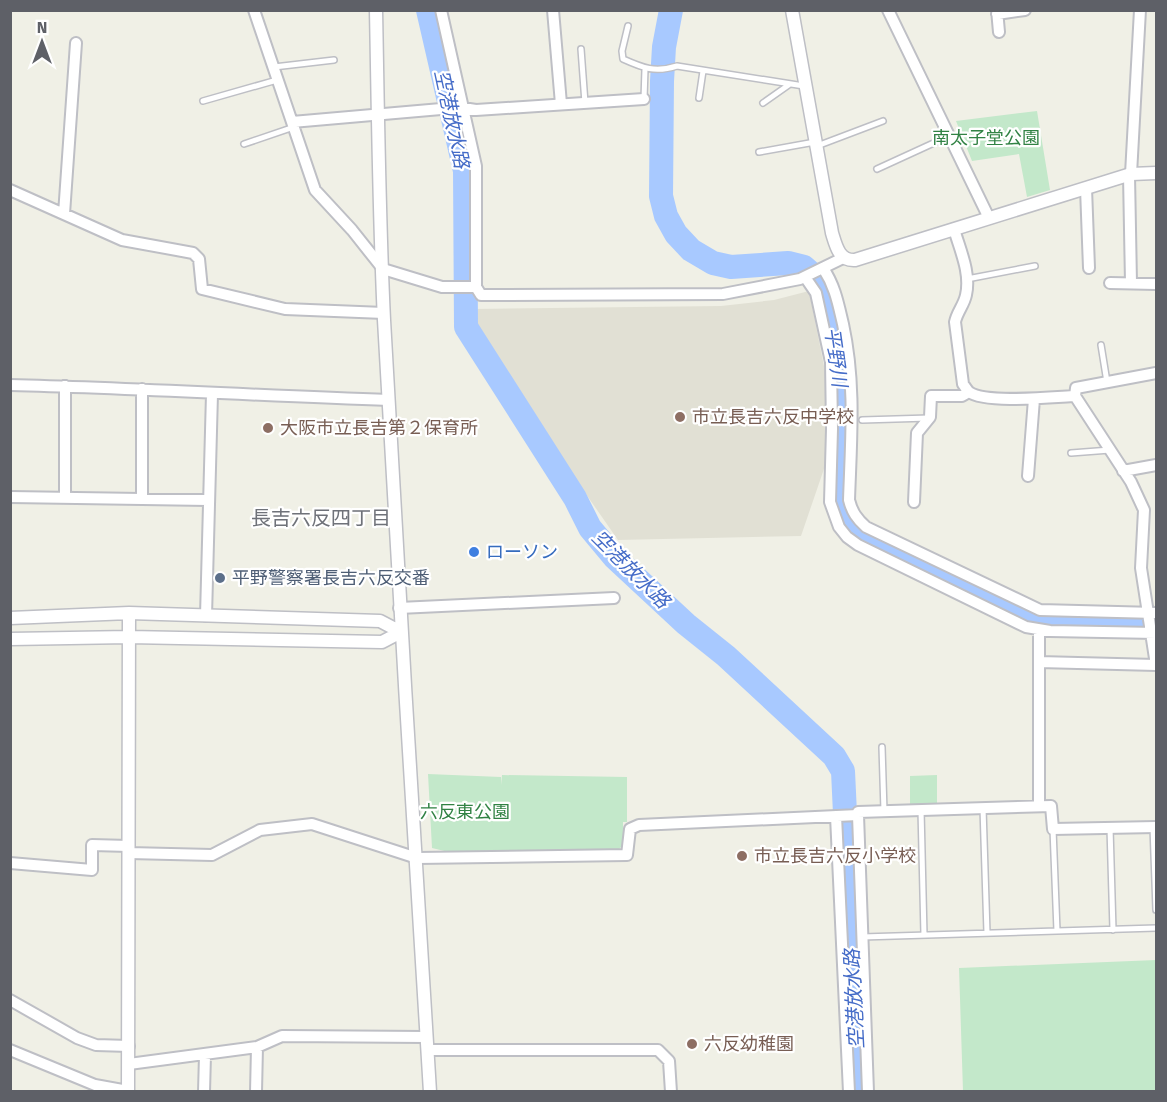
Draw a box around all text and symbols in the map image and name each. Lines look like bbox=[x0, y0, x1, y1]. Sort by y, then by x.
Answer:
north arrow bbox=[12, 12, 72, 72]
text: N bbox=[37, 18, 47, 37]
water label: 空港放水路 bbox=[430, 68, 475, 172]
park label: 南太子堂公園 bbox=[932, 127, 1040, 149]
water label: 平野川 bbox=[820, 326, 852, 390]
place label: 市立長吉六反中学校 bbox=[692, 406, 854, 428]
marker: 市立長吉六反中学校 bbox=[673, 410, 687, 424]
place label: 大阪市立長吉第２保育所 bbox=[280, 417, 478, 439]
marker: 大阪市立長吉第２保育所 bbox=[261, 421, 275, 435]
district label: 長吉六反四丁目 bbox=[251, 506, 391, 530]
water label: 空港放水路 bbox=[587, 525, 676, 614]
place label: ローソン bbox=[486, 541, 558, 563]
marker: ローソン bbox=[467, 545, 481, 559]
place label: 平野警察署長吉六反交番 bbox=[232, 567, 430, 589]
marker: 平野警察署長吉六反交番 bbox=[213, 571, 227, 585]
park label: 六反東公園 bbox=[420, 801, 510, 823]
place label: 市立長吉六反小学校 bbox=[754, 845, 916, 867]
marker: 市立長吉六反小学校 bbox=[735, 849, 749, 863]
water label: 空港放水路 bbox=[839, 946, 869, 1050]
place label: 六反幼稚園 bbox=[704, 1033, 794, 1055]
marker: 六反幼稚園 bbox=[685, 1037, 699, 1051]

